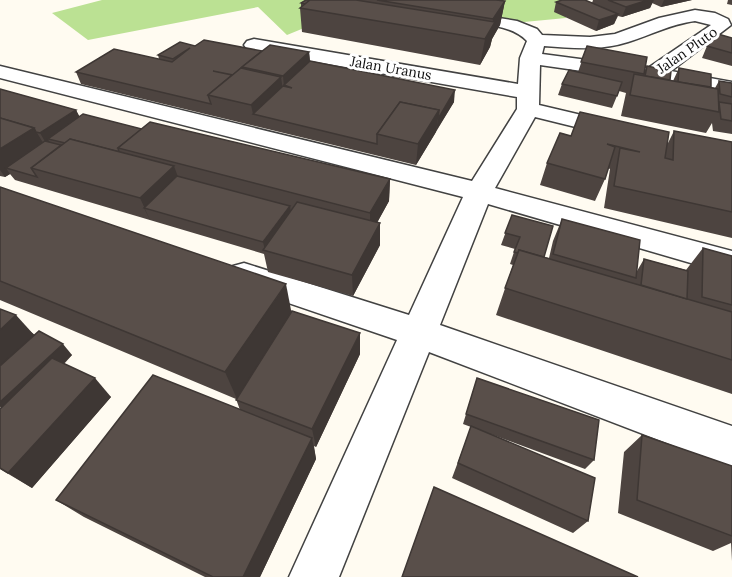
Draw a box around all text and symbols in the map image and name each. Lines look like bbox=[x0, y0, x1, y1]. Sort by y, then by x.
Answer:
street label: Jalan Pluto bbox=[653, 23, 721, 78]
street label: Jalan Uranus bbox=[348, 52, 433, 84]

